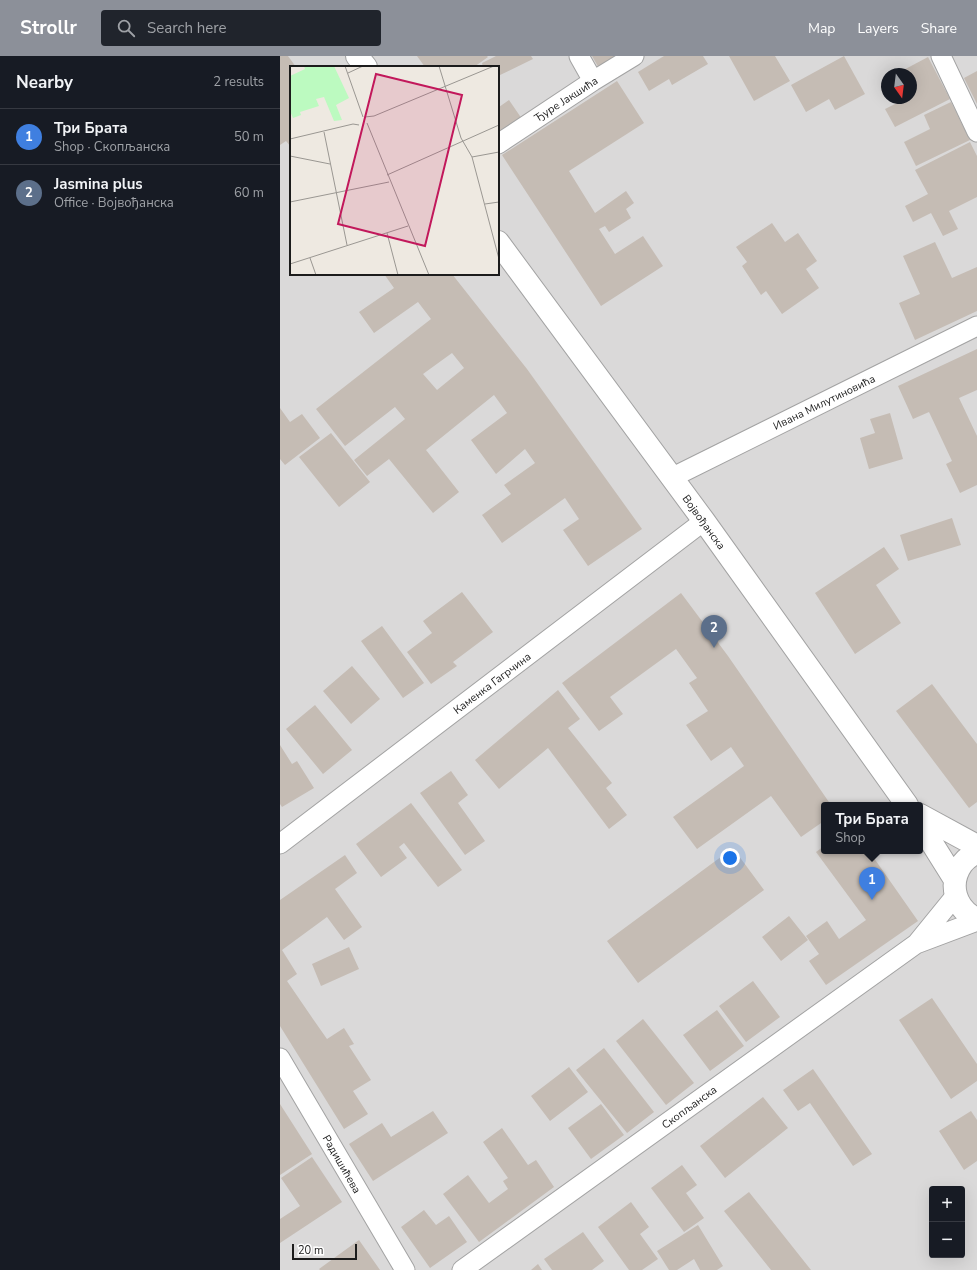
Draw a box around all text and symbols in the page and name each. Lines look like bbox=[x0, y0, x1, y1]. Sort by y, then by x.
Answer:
search box bbox=[101, 10, 381, 46]
text: Strollr bbox=[20, 15, 77, 41]
icon: search bbox=[115, 17, 137, 39]
text: Search here bbox=[147, 18, 227, 38]
text: Map bbox=[808, 19, 835, 38]
text: Layers bbox=[857, 19, 899, 38]
text: Share bbox=[921, 19, 957, 38]
inset map bbox=[290, 66, 499, 275]
north arrow bbox=[881, 68, 917, 104]
text: Nearby bbox=[16, 71, 73, 94]
text: 2 results bbox=[213, 73, 264, 91]
street label: Ђуре Јакшића bbox=[532, 73, 601, 126]
text: Три Брата bbox=[54, 118, 128, 138]
text: 1 bbox=[25, 128, 33, 146]
text: 50 m bbox=[234, 128, 264, 146]
text: Shop · Скопљанска bbox=[54, 138, 170, 156]
text: Jasmina plus bbox=[54, 174, 143, 194]
text: 2 bbox=[25, 184, 33, 202]
text: 60 m bbox=[234, 184, 264, 202]
text: Office · Војвођанска bbox=[54, 194, 174, 212]
street label: Ивана Милутиновића bbox=[771, 371, 878, 434]
street label: Војвођанска bbox=[679, 492, 729, 553]
pin: 2 bbox=[701, 615, 727, 648]
street label: Каменка Гагрчина bbox=[450, 649, 534, 718]
popup bbox=[821, 802, 923, 854]
text: Три Брата bbox=[835, 809, 909, 829]
text: Shop bbox=[835, 829, 865, 847]
your location bbox=[720, 848, 740, 868]
pin: 1 bbox=[859, 867, 885, 900]
street label: Скопљанска bbox=[659, 1082, 720, 1132]
street label: Радишићева bbox=[319, 1132, 364, 1196]
map controls bbox=[929, 1186, 965, 1258]
button: + bbox=[929, 1186, 965, 1222]
button: − bbox=[929, 1222, 965, 1258]
scale bar bbox=[292, 1242, 357, 1261]
text: 20 m bbox=[298, 1243, 323, 1258]

